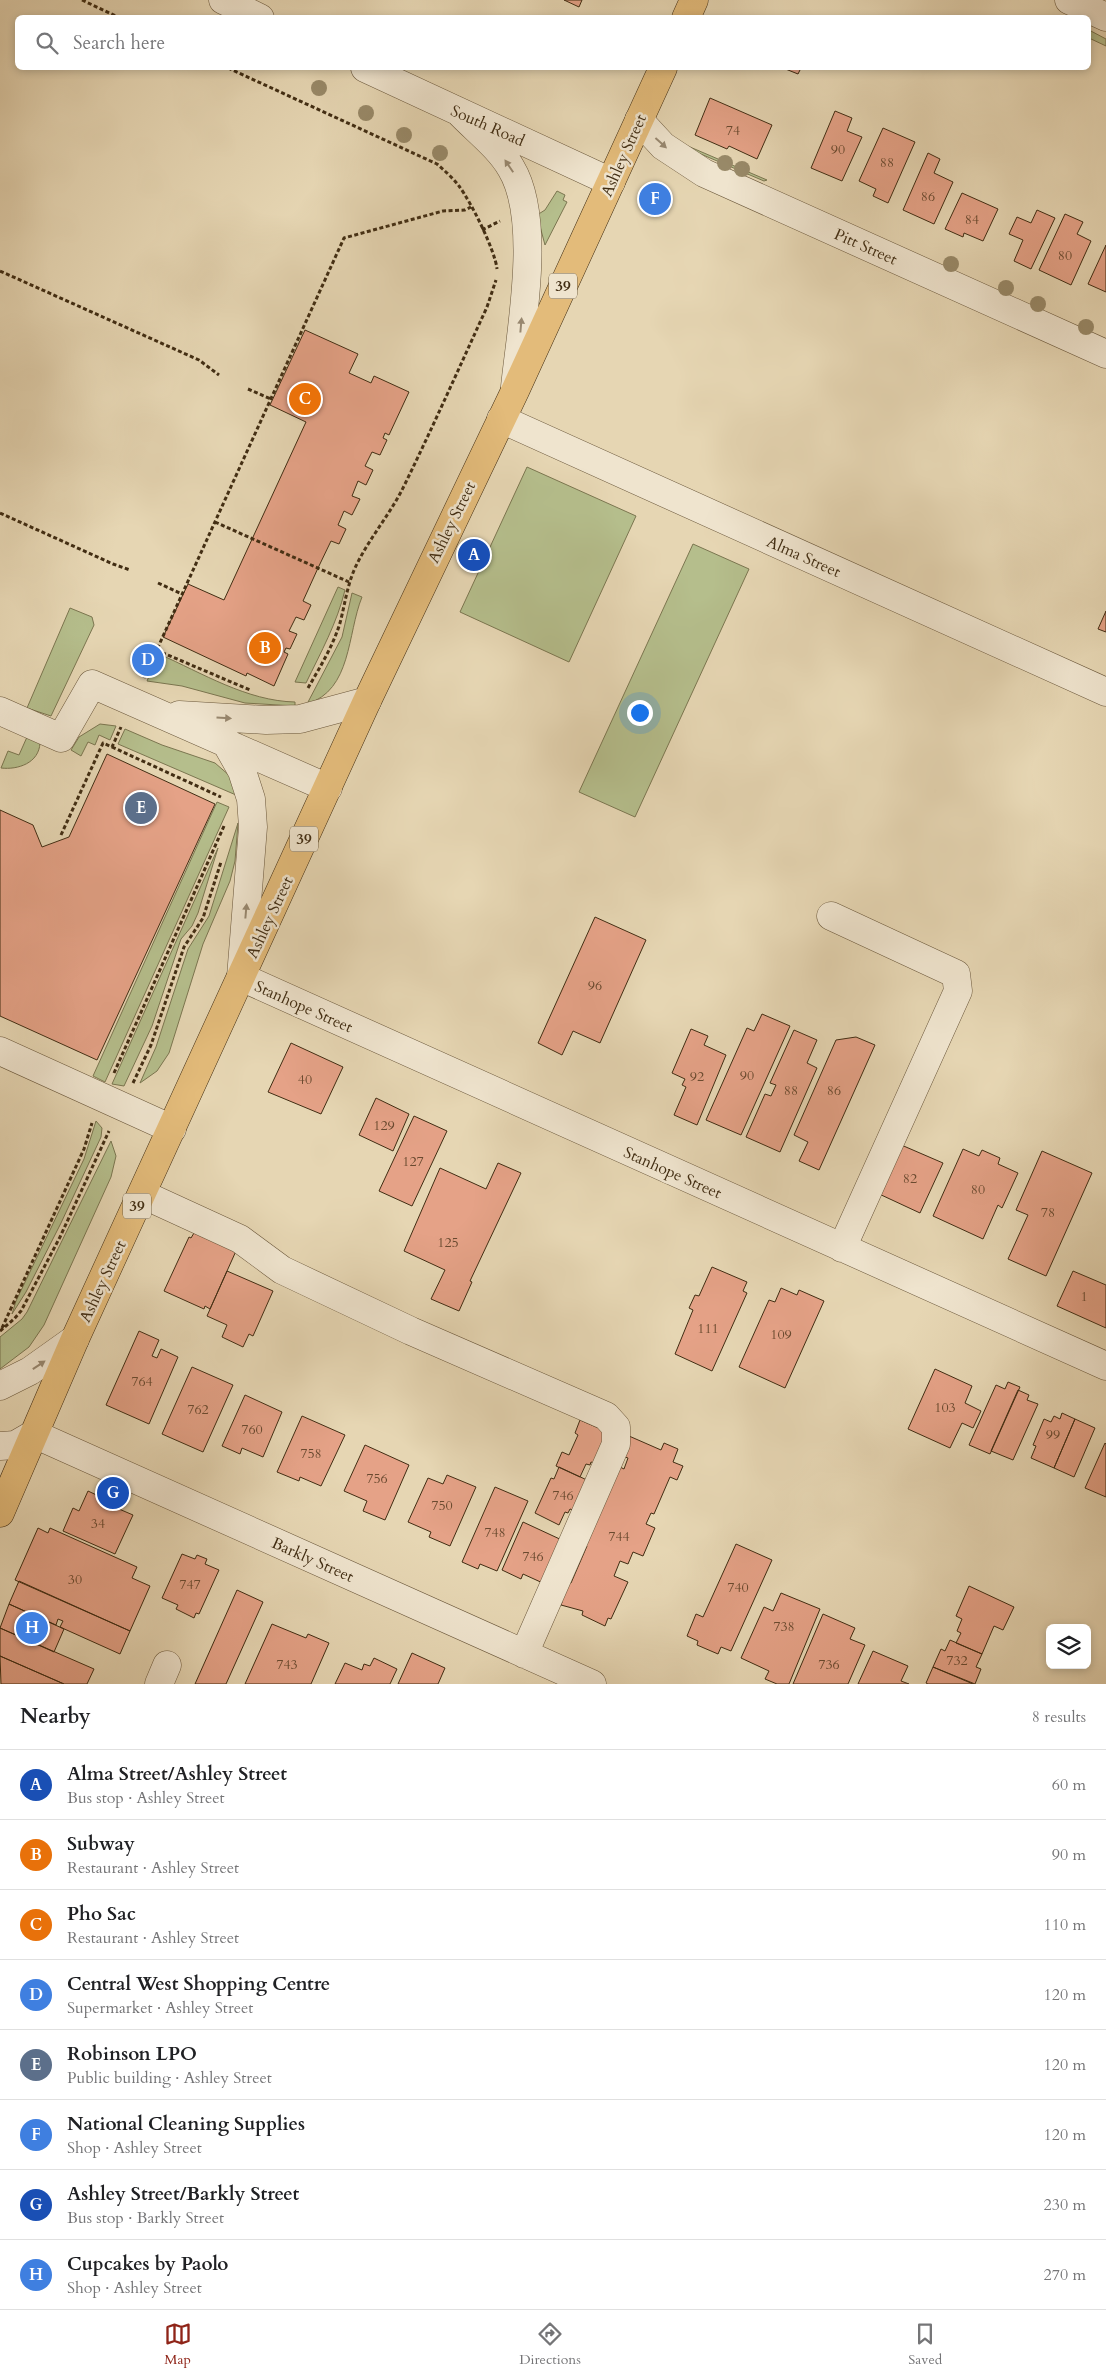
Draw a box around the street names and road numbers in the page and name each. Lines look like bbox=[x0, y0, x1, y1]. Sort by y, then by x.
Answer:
street label: South Road bbox=[447, 100, 528, 152]
street label: Ashley Street bbox=[596, 111, 652, 200]
street label: Pitt Street bbox=[831, 223, 901, 271]
road number: 39 bbox=[549, 274, 577, 298]
street label: Ashley Street bbox=[423, 478, 479, 566]
street label: Alma Street bbox=[763, 531, 844, 583]
road number: 39 bbox=[290, 826, 318, 852]
street label: Ashley Street bbox=[241, 873, 298, 962]
street label: Stanhope Street bbox=[251, 975, 356, 1038]
street label: Stanhope Street bbox=[620, 1141, 725, 1204]
road number: 39 bbox=[123, 1194, 151, 1218]
street label: Ashley Street bbox=[74, 1237, 131, 1326]
street label: Barkly Street bbox=[268, 1532, 357, 1588]

